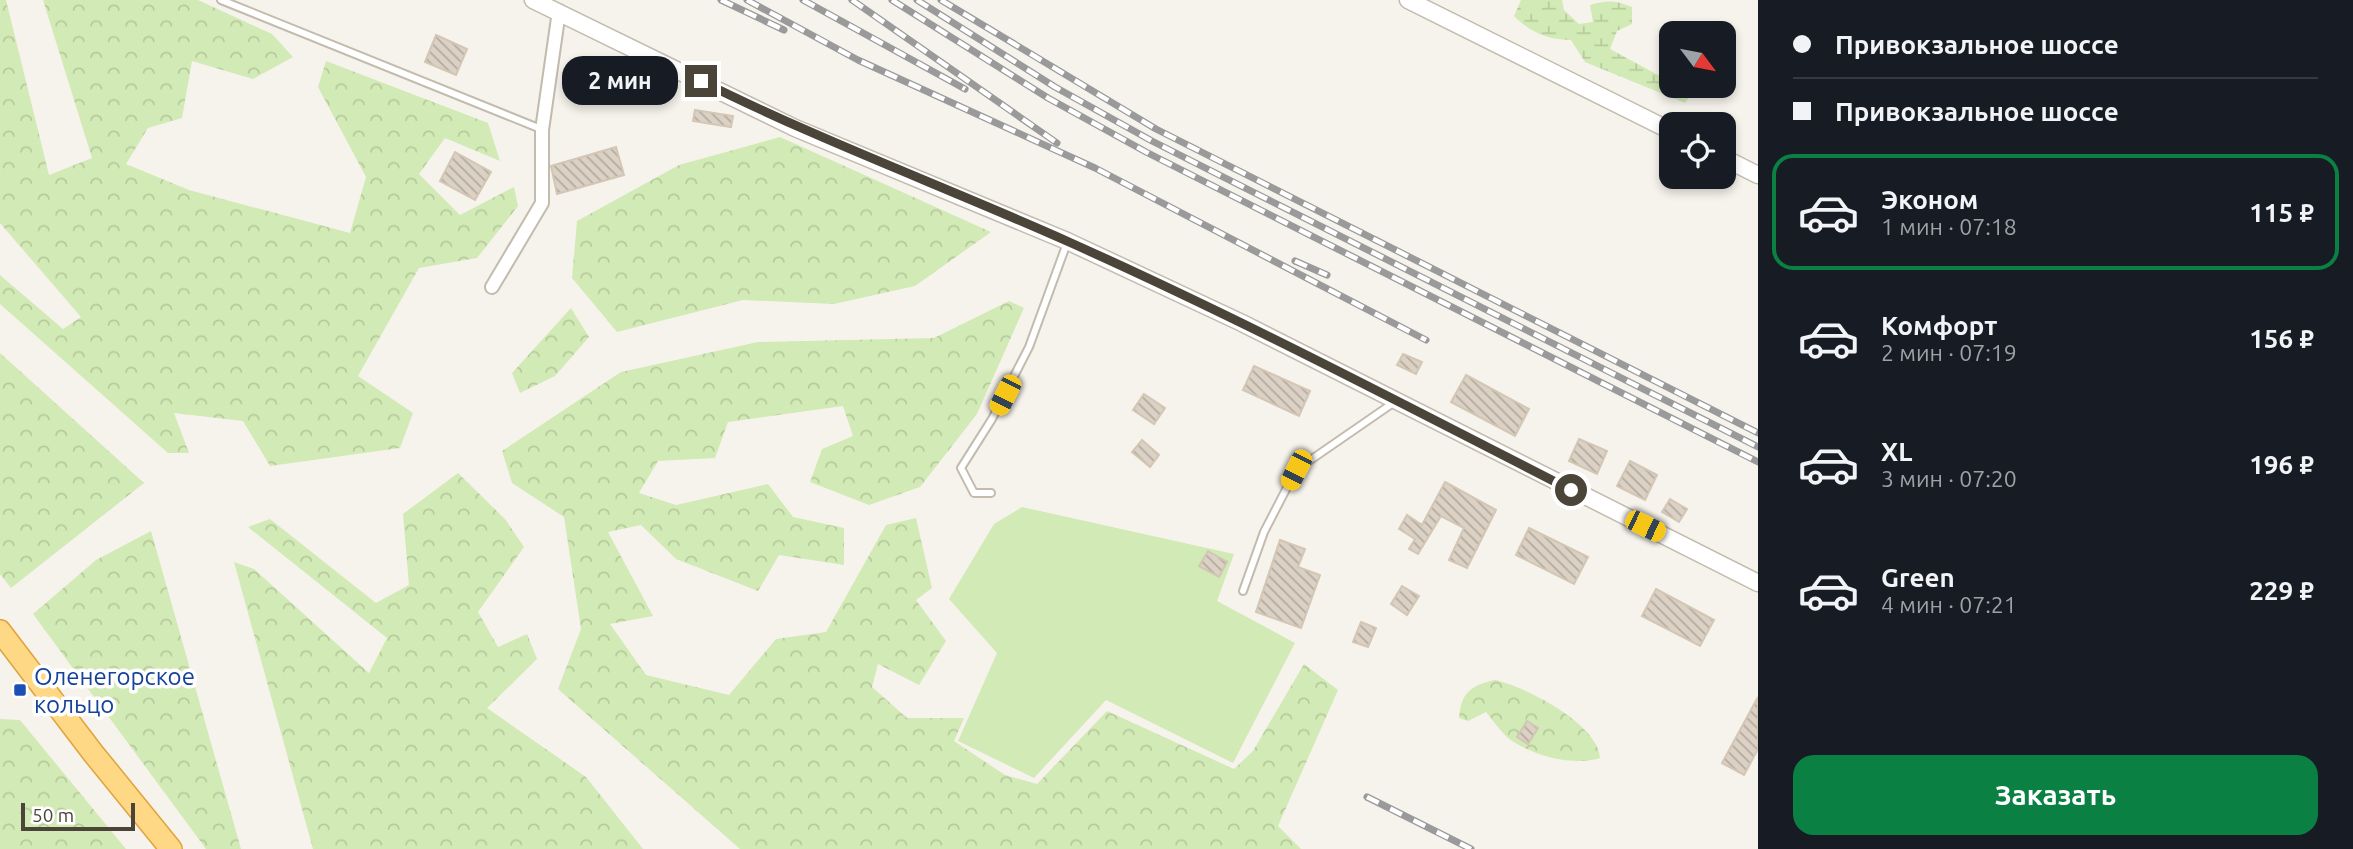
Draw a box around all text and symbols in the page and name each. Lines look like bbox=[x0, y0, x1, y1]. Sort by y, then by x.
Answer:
north arrow bbox=[1659, 21, 1736, 98]
map controls bbox=[1659, 21, 1736, 189]
text: Привокзальное шоссе bbox=[1835, 30, 2119, 59]
callout: 2 мин bbox=[561, 56, 676, 106]
route end bbox=[685, 65, 717, 97]
text: 2 мин bbox=[588, 68, 652, 93]
text: Привокзальное шоссе bbox=[1835, 97, 2119, 126]
button: locate bbox=[1659, 112, 1736, 189]
icon: car bbox=[1797, 181, 1860, 244]
text: Эконом bbox=[1881, 185, 1978, 214]
text: 115 ₽ bbox=[2249, 198, 2314, 227]
text: 1 мин · 07:18 bbox=[1881, 214, 2017, 239]
icon: car bbox=[1797, 307, 1860, 370]
text: Комфорт bbox=[1881, 311, 1997, 340]
text: 156 ₽ bbox=[2249, 324, 2314, 353]
text: 2 мин · 07:19 bbox=[1881, 340, 2017, 365]
car bbox=[987, 372, 1024, 418]
icon: car bbox=[1797, 433, 1860, 496]
text: XL bbox=[1881, 437, 1912, 466]
car bbox=[1278, 447, 1315, 493]
text: 196 ₽ bbox=[2249, 450, 2314, 479]
text: 3 мин · 07:20 bbox=[1881, 466, 2017, 491]
route start bbox=[1555, 474, 1587, 506]
car bbox=[1622, 507, 1669, 545]
icon: car bbox=[1797, 559, 1860, 622]
text: Green bbox=[1881, 563, 1955, 592]
text: 229 ₽ bbox=[2249, 576, 2314, 605]
text: 4 мин · 07:21 bbox=[1881, 592, 2017, 617]
place label: Оленегорское кольцо bbox=[34, 663, 195, 718]
marker: Оленегорское кольцо bbox=[12, 682, 28, 698]
button: Заказать bbox=[1793, 755, 2318, 835]
scale bar bbox=[21, 800, 135, 832]
text: 50 m bbox=[32, 804, 74, 826]

